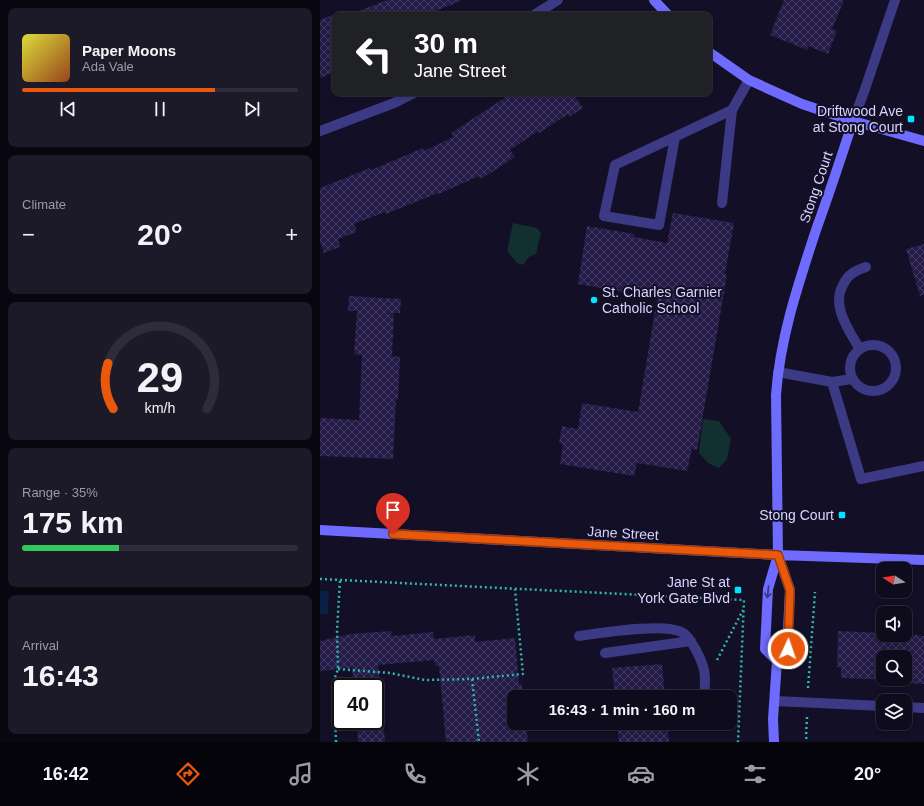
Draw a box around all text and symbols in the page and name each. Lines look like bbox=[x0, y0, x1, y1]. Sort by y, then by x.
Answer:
icon: left bbox=[348, 28, 400, 80]
text: 30 m bbox=[414, 28, 478, 59]
text: Paper Moons bbox=[82, 42, 176, 59]
text: Ada Vale bbox=[82, 59, 134, 74]
text: Jane Street bbox=[414, 61, 506, 81]
icon: previous bbox=[57, 98, 79, 120]
icon: pause bbox=[149, 98, 171, 120]
icon: next bbox=[241, 98, 263, 120]
place label: Driftwood Ave at Stong Court bbox=[813, 103, 903, 135]
marker: Driftwood Ave at Stong Court bbox=[906, 114, 916, 124]
street label: Stong Court bbox=[796, 149, 836, 225]
text: Climate bbox=[22, 197, 66, 212]
text: 20° bbox=[137, 218, 183, 251]
text: − bbox=[22, 222, 35, 247]
text: + bbox=[285, 222, 298, 247]
place label: St. Charles Garnier Catholic School bbox=[602, 284, 722, 316]
marker: St. Charles Garnier Catholic School bbox=[589, 295, 599, 305]
text: 29 bbox=[137, 354, 183, 401]
text: km/h bbox=[145, 400, 176, 416]
text: Range · 35% bbox=[22, 485, 98, 500]
pin bbox=[376, 493, 410, 534]
icon: arrive bbox=[382, 499, 404, 521]
text: 175 km bbox=[22, 506, 124, 539]
place label: Stong Court bbox=[759, 507, 834, 523]
marker: Stong Court bbox=[837, 510, 847, 520]
street label: Jane Street bbox=[587, 523, 659, 543]
north arrow bbox=[876, 562, 912, 598]
map controls bbox=[876, 562, 912, 730]
place label: Jane St at York Gate Blvd bbox=[637, 574, 730, 606]
marker: Jane St at York Gate Blvd bbox=[733, 585, 743, 595]
one-way arrow bbox=[765, 585, 772, 598]
button: sound bbox=[876, 606, 912, 642]
position arrow bbox=[767, 628, 809, 670]
text: Arrival bbox=[22, 638, 59, 653]
button: search bbox=[876, 650, 912, 686]
text: 16:43 bbox=[22, 659, 99, 692]
speed limit sign: 40 bbox=[332, 678, 384, 730]
button: layers bbox=[876, 694, 912, 730]
text: 16:43 · 1 min · 160 m bbox=[549, 701, 695, 718]
icon: directions bbox=[174, 760, 202, 788]
icon: music bbox=[287, 760, 315, 788]
icon: phone bbox=[401, 760, 429, 788]
icon: climate bbox=[514, 760, 542, 788]
icon: car bbox=[627, 760, 655, 788]
icon: filters bbox=[741, 760, 769, 788]
text: 16:42 bbox=[43, 764, 89, 784]
text: 20° bbox=[854, 764, 881, 784]

